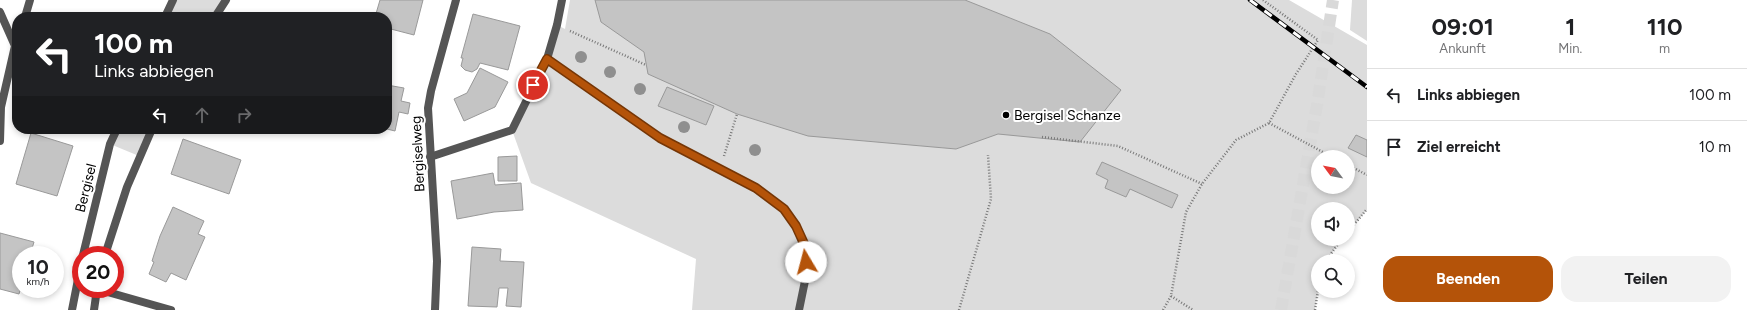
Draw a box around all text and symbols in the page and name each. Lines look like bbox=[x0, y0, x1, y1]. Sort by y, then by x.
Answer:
text: 09:01 bbox=[1431, 12, 1494, 41]
text: 1 bbox=[1565, 12, 1575, 41]
text: 110 bbox=[1647, 12, 1683, 41]
text: 100 m bbox=[94, 26, 173, 60]
icon: left bbox=[28, 28, 80, 80]
text: Ankunft bbox=[1439, 41, 1486, 56]
text: Min. bbox=[1558, 41, 1582, 56]
text: m bbox=[1659, 41, 1670, 56]
text: Links abbiegen bbox=[94, 60, 214, 82]
pin bbox=[516, 68, 550, 102]
icon: arrive bbox=[522, 74, 544, 96]
icon: left bbox=[1383, 84, 1405, 106]
text: Links abbiegen bbox=[1417, 86, 1520, 104]
text: 100 m bbox=[1689, 86, 1731, 104]
icon: left bbox=[149, 104, 171, 126]
icon: ahead bbox=[191, 104, 213, 126]
icon: right bbox=[233, 104, 255, 126]
place label: Bergisel Schanze bbox=[1014, 107, 1121, 124]
marker: Bergisel Schanze bbox=[1001, 110, 1011, 120]
street label: Bergiselweg bbox=[408, 115, 428, 193]
icon: arrive bbox=[1383, 136, 1405, 158]
text: Ziel erreicht bbox=[1417, 138, 1501, 156]
text: 10 m bbox=[1699, 138, 1731, 156]
north arrow bbox=[1311, 150, 1355, 194]
map controls bbox=[1311, 150, 1355, 298]
street label: Bergisel bbox=[72, 162, 100, 214]
button: sound bbox=[1311, 202, 1355, 246]
position arrow bbox=[785, 241, 827, 283]
speed limit sign: 20 bbox=[72, 246, 124, 298]
button: search bbox=[1311, 254, 1355, 298]
text: 10 bbox=[27, 255, 49, 279]
button: Beenden bbox=[1383, 256, 1553, 302]
button: Teilen bbox=[1561, 256, 1731, 302]
text: km/h bbox=[27, 275, 49, 288]

